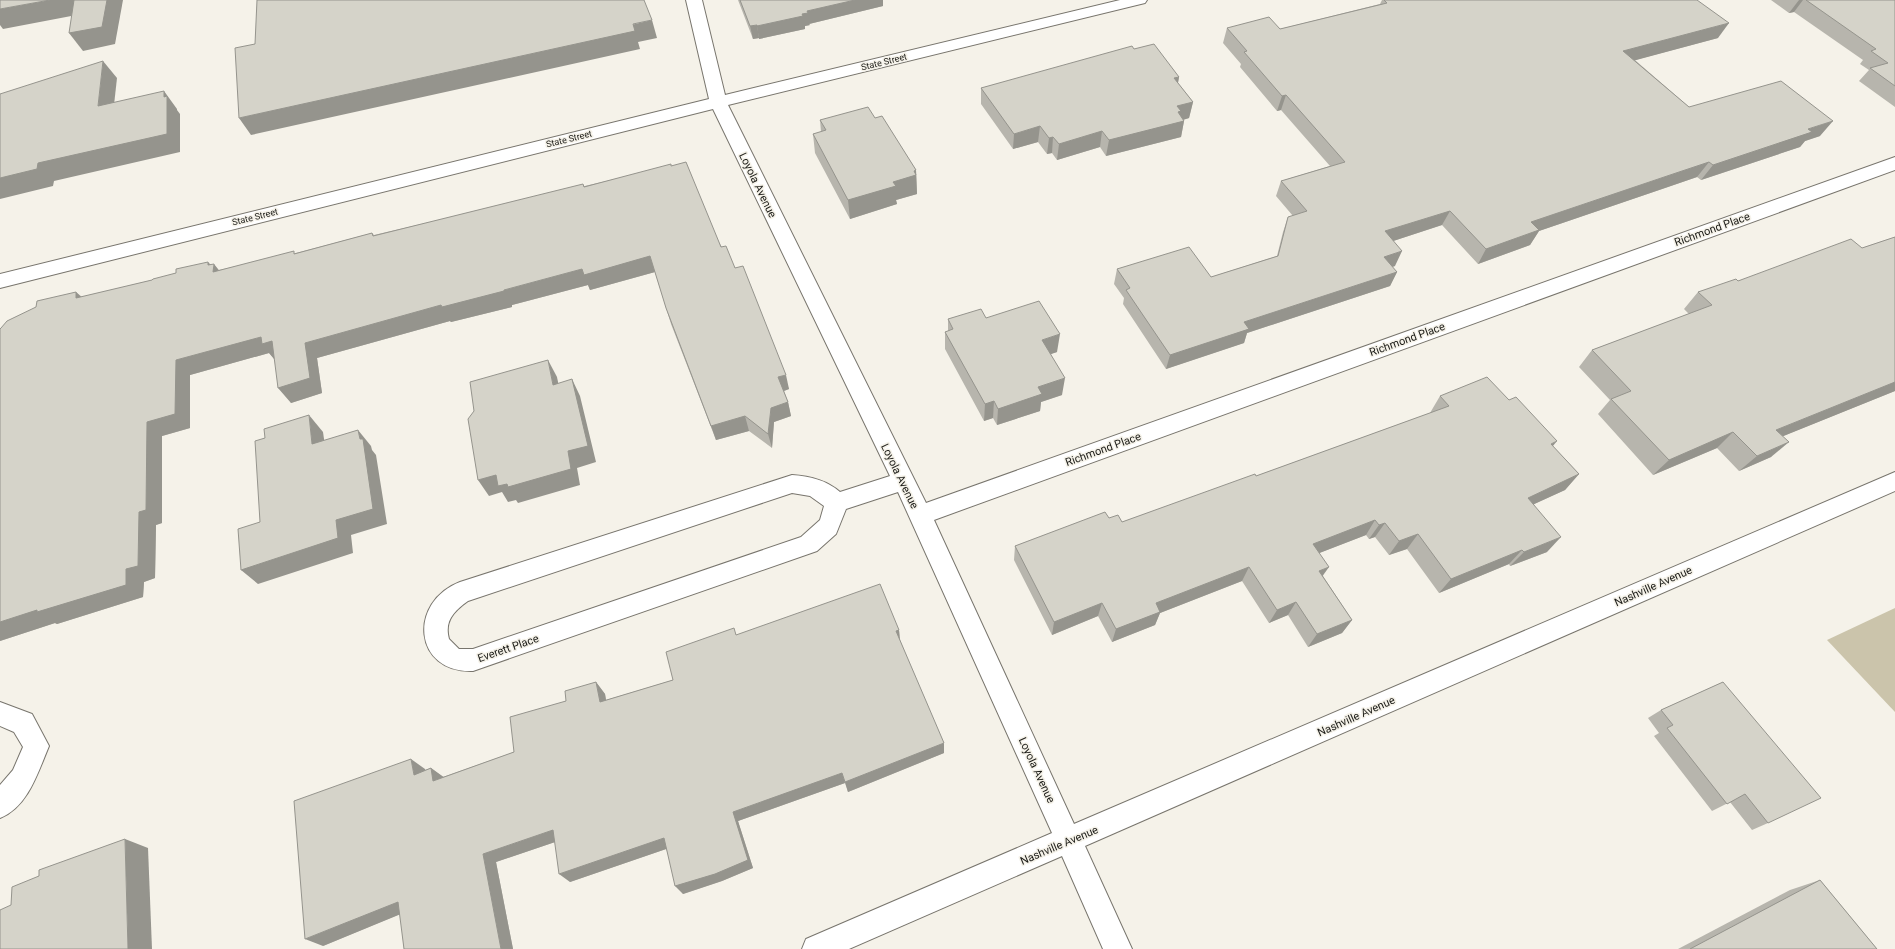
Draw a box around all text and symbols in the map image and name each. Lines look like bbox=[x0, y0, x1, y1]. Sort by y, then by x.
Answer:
street label: State Street bbox=[860, 51, 908, 73]
street label: State Street bbox=[545, 128, 593, 150]
street label: Loyola Avenue bbox=[736, 151, 779, 220]
street label: State Street bbox=[231, 206, 279, 228]
street label: Richmond Place bbox=[1673, 210, 1752, 249]
street label: Richmond Place bbox=[1368, 320, 1447, 359]
street label: Richmond Place bbox=[1064, 430, 1143, 469]
street label: Loyola Avenue bbox=[878, 442, 921, 511]
street label: Nashville Avenue bbox=[1612, 563, 1694, 609]
street label: Everett Place bbox=[476, 632, 541, 665]
street label: Nashville Avenue bbox=[1315, 693, 1397, 739]
street label: Loyola Avenue bbox=[1016, 735, 1057, 805]
street label: Nashville Avenue bbox=[1018, 823, 1100, 868]

